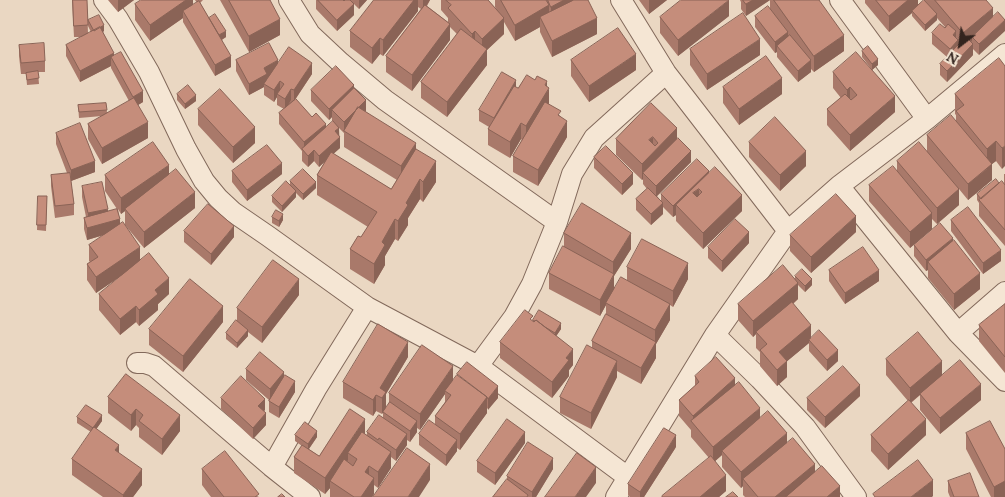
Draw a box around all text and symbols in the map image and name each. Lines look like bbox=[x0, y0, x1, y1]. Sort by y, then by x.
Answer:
north arrow bbox=[935, 20, 985, 70]
text: N bbox=[943, 47, 962, 68]

